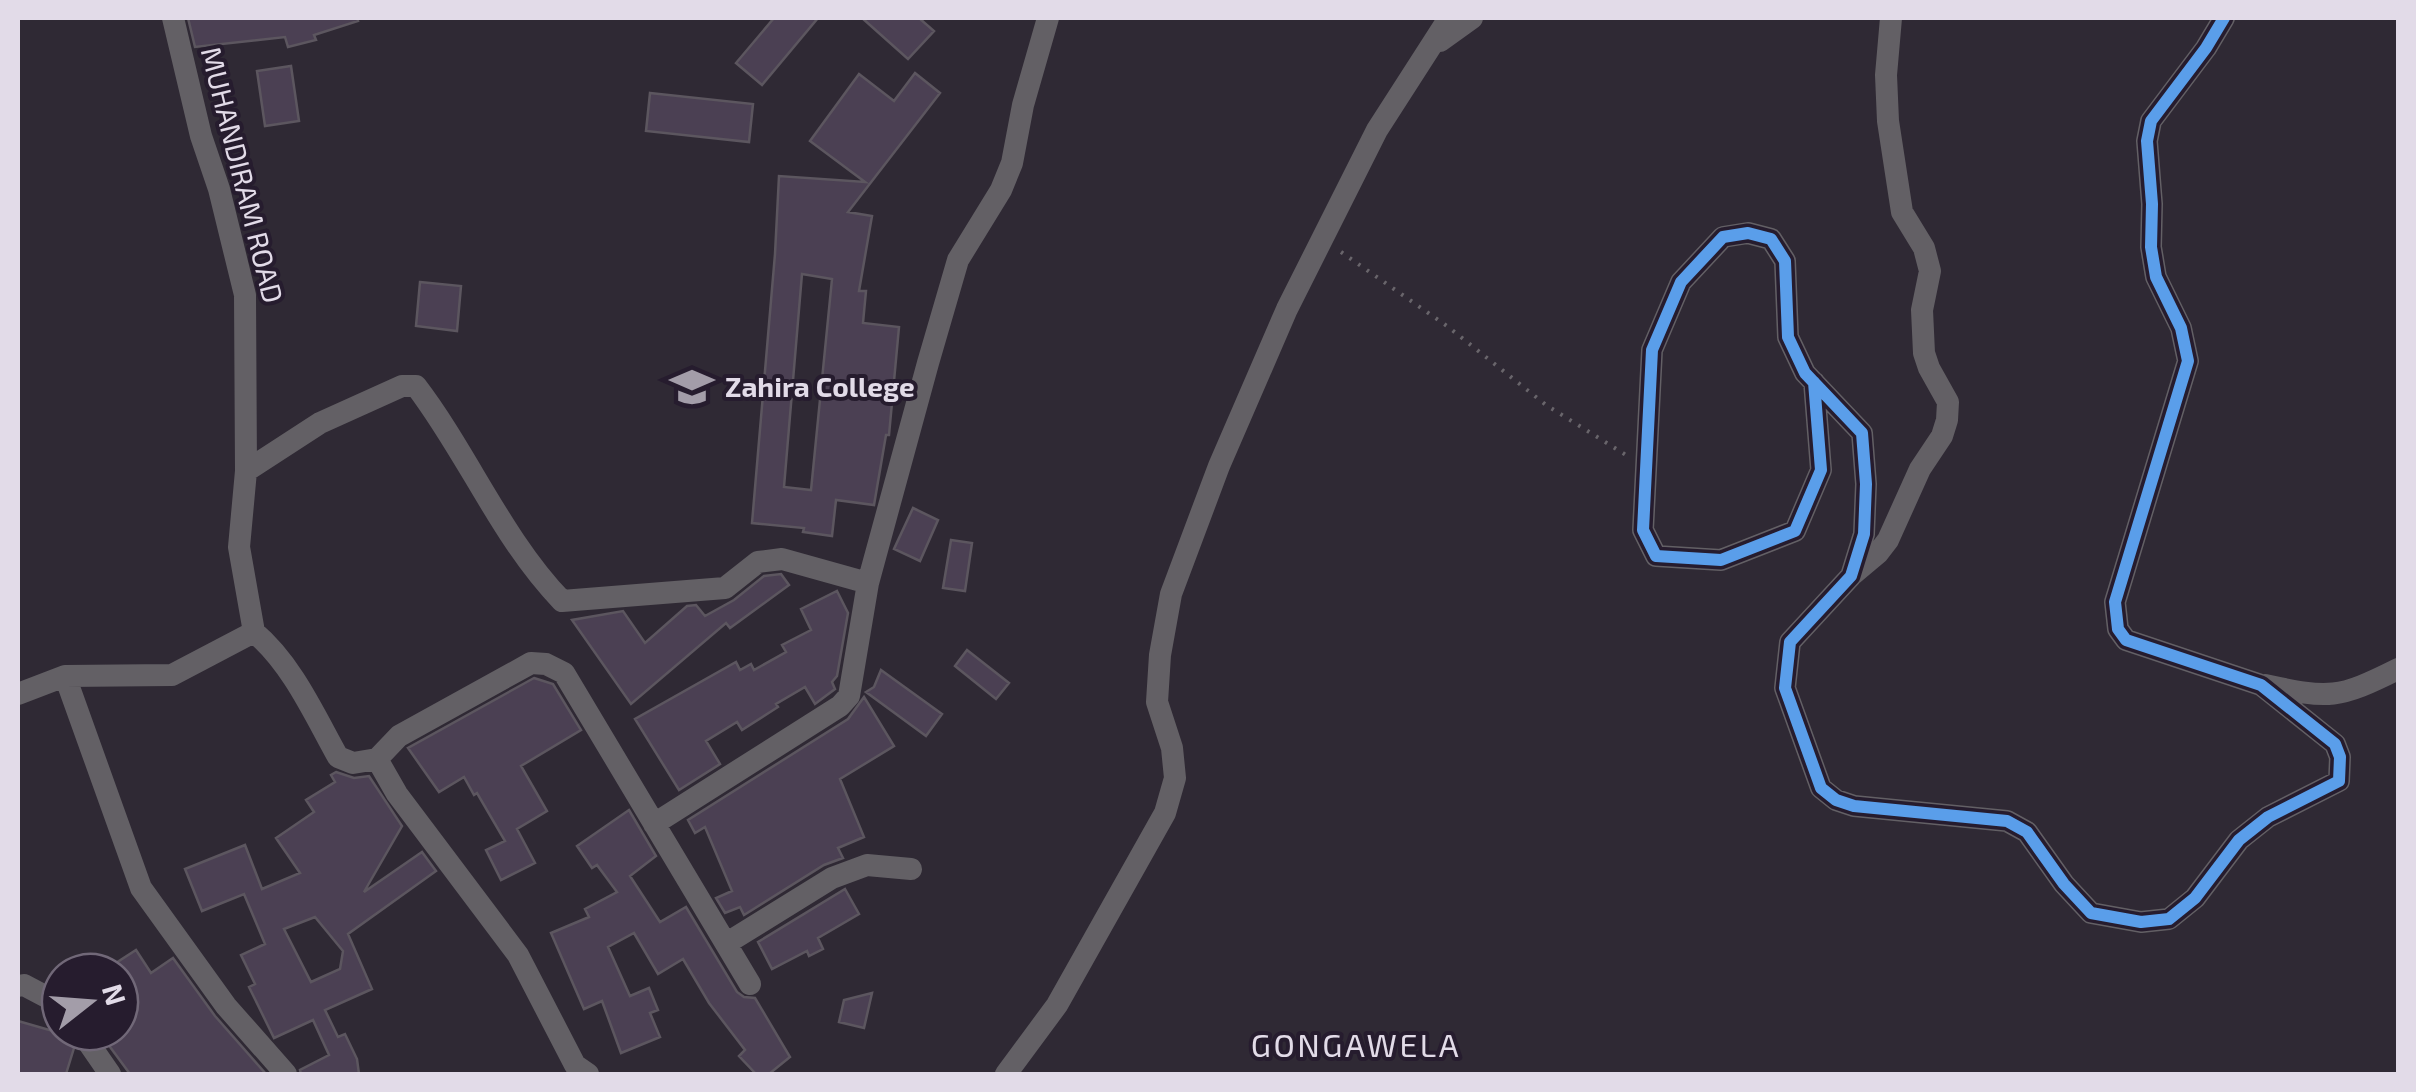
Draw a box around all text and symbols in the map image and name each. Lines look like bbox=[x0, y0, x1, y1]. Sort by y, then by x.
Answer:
street label: MUHANDIRAM ROAD bbox=[195, 43, 291, 306]
school or university icon: Zahira College bbox=[668, 363, 716, 411]
place label: Zahira College bbox=[725, 369, 915, 403]
north arrow bbox=[40, 952, 140, 1052]
text: N bbox=[96, 980, 134, 1009]
district label: GONGAWELA bbox=[1251, 1025, 1461, 1063]

